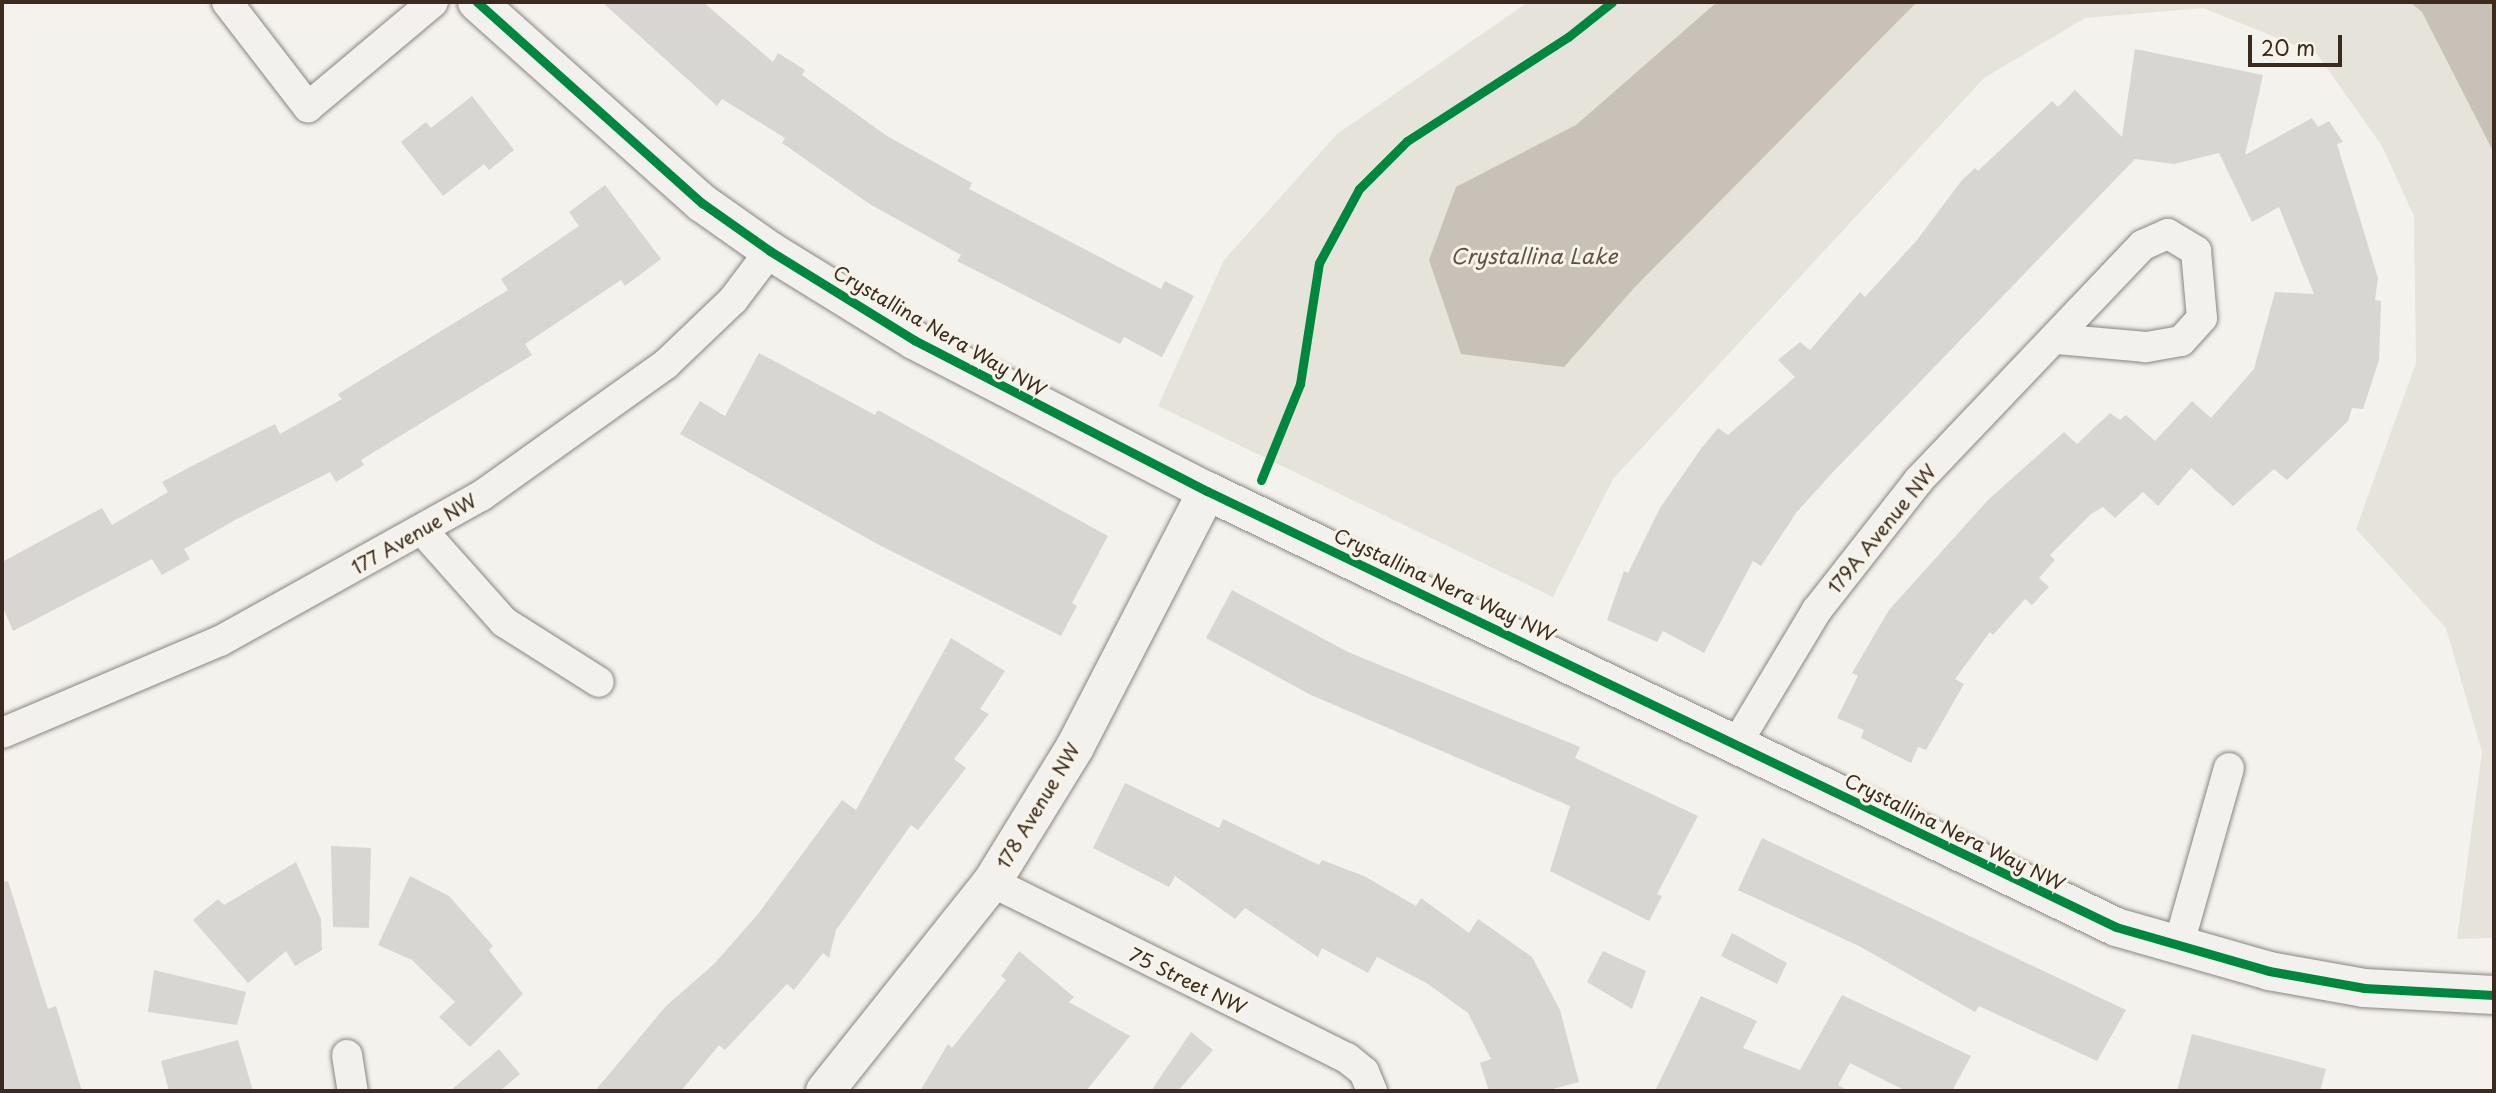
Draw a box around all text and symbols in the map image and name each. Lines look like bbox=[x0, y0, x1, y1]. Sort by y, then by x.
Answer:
scale bar bbox=[2251, 21, 2346, 65]
text: 20 m bbox=[2261, 31, 2315, 63]
water label: Crystallina Lake bbox=[1451, 242, 1617, 268]
street label: Crystallina Nera Way NW bbox=[831, 261, 1049, 401]
street label: 179A Avenue NW bbox=[1824, 462, 1940, 596]
street label: 177 Avenue NW bbox=[347, 489, 481, 579]
street label: Crystallina Nera Way NW bbox=[1332, 524, 1558, 646]
street label: 178 Avenue NW bbox=[992, 739, 1084, 873]
street label: Crystallina Nera Way NW bbox=[1842, 769, 2068, 895]
street label: 75 Street NW bbox=[1126, 943, 1250, 1019]

